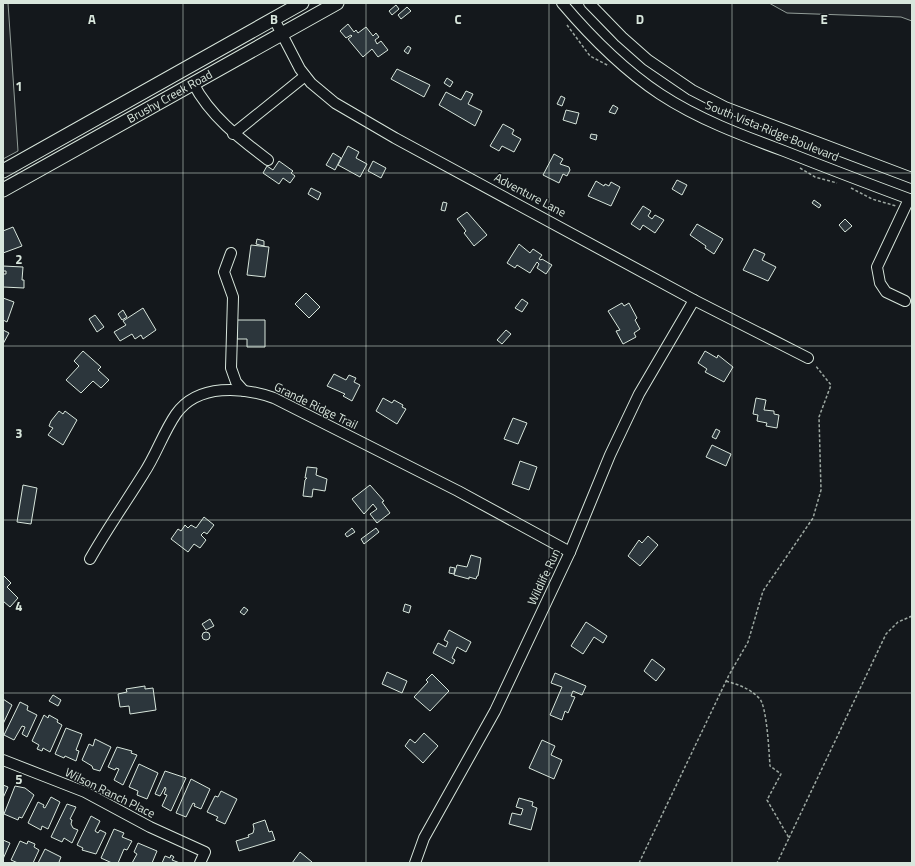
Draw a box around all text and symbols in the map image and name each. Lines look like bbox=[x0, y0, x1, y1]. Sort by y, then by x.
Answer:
text: A bbox=[88, 9, 96, 29]
text: B bbox=[270, 9, 278, 29]
text: C bbox=[454, 9, 462, 29]
text: D bbox=[636, 9, 644, 29]
text: E bbox=[820, 9, 828, 29]
street label: Brushy Creek Road bbox=[123, 65, 216, 128]
text: 1 bbox=[15, 76, 23, 96]
street label: South Vista Ridge Boulevard bbox=[702, 95, 842, 166]
street label: Adventure Lane bbox=[491, 168, 570, 222]
text: 2 bbox=[15, 249, 23, 269]
street label: Grande Ridge Trail bbox=[271, 377, 361, 434]
text: 3 bbox=[15, 423, 23, 443]
street label: Wildlife Run bbox=[522, 545, 565, 608]
text: 4 bbox=[15, 596, 23, 616]
street label: Wilson Ranch Place bbox=[62, 762, 159, 823]
text: 5 bbox=[15, 769, 23, 789]

